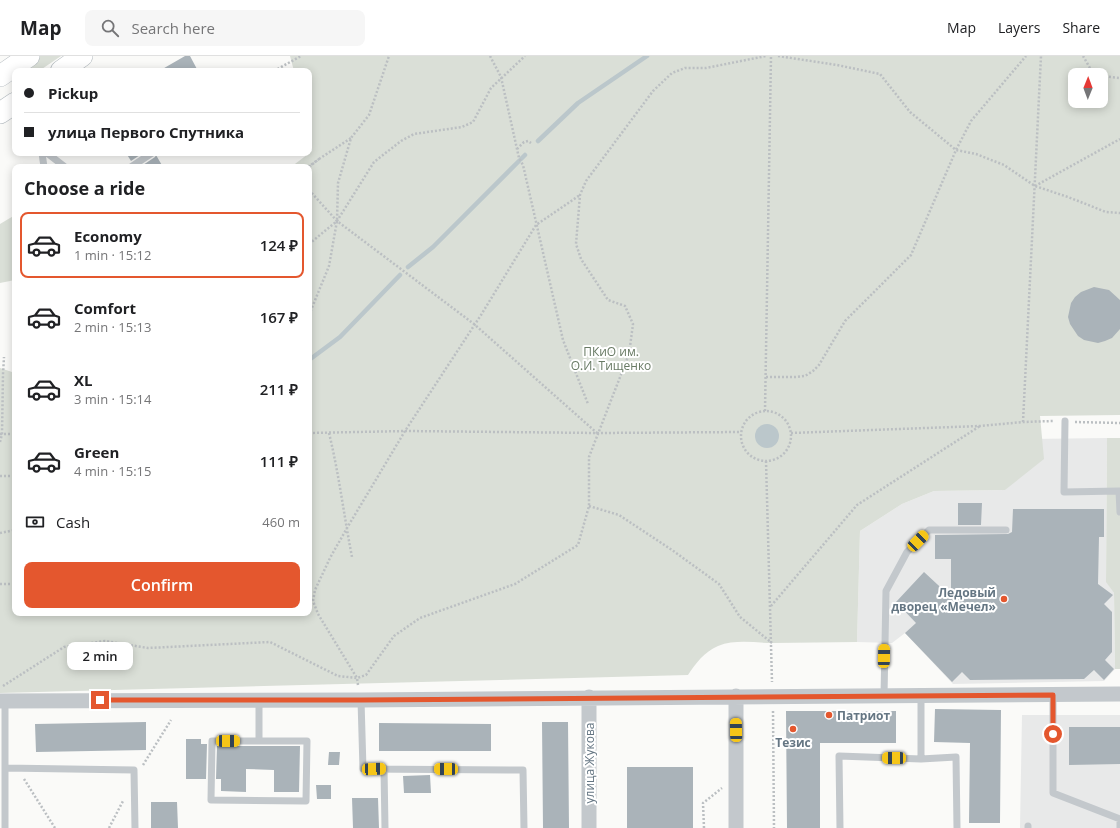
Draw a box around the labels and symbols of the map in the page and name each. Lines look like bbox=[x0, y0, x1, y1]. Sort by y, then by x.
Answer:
north arrow bbox=[1068, 68, 1108, 108]
park label: ПКиО им. О.И. Тищенко bbox=[571, 343, 651, 374]
car bbox=[905, 528, 931, 554]
place label: Ледовый дворец «Мечел» bbox=[891, 584, 996, 615]
marker: Ледовый дворец «Мечел» bbox=[999, 594, 1009, 604]
callout: 2 min bbox=[67, 642, 133, 670]
car bbox=[878, 644, 890, 668]
route end bbox=[91, 691, 109, 709]
place label: Патриот bbox=[837, 707, 890, 724]
marker: Патриот bbox=[824, 710, 834, 720]
car bbox=[730, 718, 742, 742]
street label: улица Жукова bbox=[581, 723, 598, 803]
marker: Тезис bbox=[788, 724, 798, 734]
route start bbox=[1044, 725, 1062, 743]
place label: Тезис bbox=[775, 734, 811, 751]
car bbox=[216, 735, 240, 747]
car bbox=[882, 752, 906, 764]
car bbox=[362, 763, 386, 775]
car bbox=[434, 763, 458, 775]

